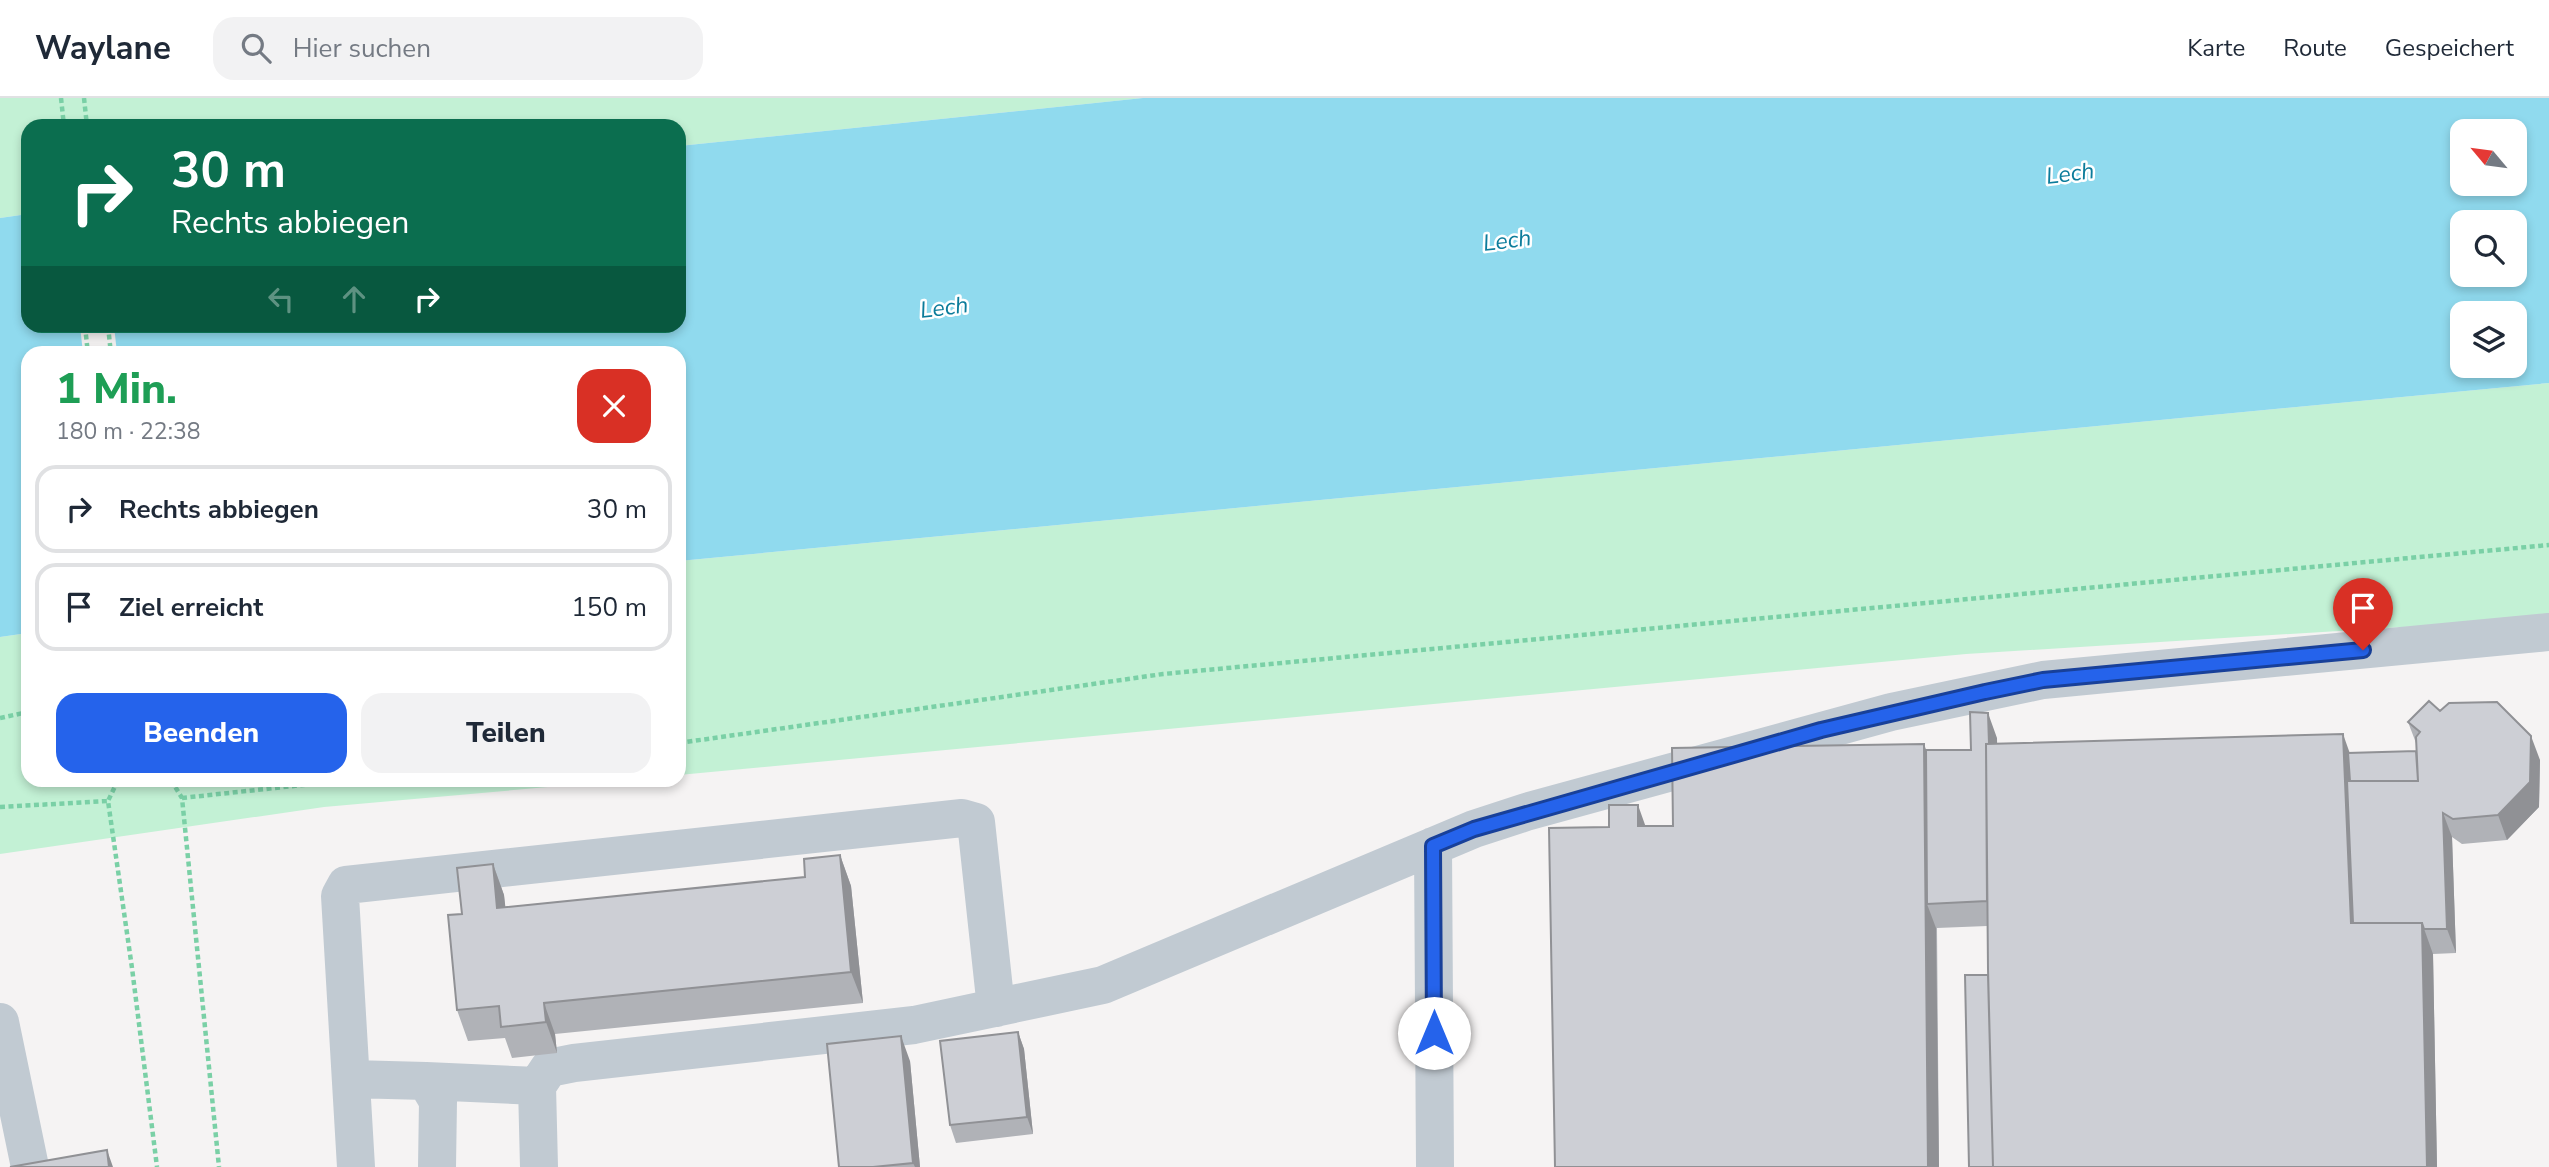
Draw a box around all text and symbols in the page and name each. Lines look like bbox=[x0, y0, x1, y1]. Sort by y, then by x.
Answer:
search box bbox=[213, 17, 703, 80]
text: Waylane bbox=[35, 26, 171, 71]
icon: search bbox=[237, 29, 275, 67]
text: Hier suchen bbox=[293, 31, 431, 66]
text: Karte bbox=[2187, 32, 2245, 64]
text: Route bbox=[2283, 32, 2347, 64]
text: Gespeichert bbox=[2385, 32, 2514, 64]
north arrow bbox=[2450, 119, 2527, 196]
map controls bbox=[2450, 119, 2527, 378]
text: 30 m bbox=[171, 137, 286, 204]
icon: right bbox=[56, 147, 147, 238]
water label: Lech bbox=[2044, 155, 2096, 192]
text: Rechts abbiegen bbox=[171, 201, 410, 244]
button: search bbox=[2450, 210, 2527, 287]
water label: Lech bbox=[1481, 222, 1533, 259]
icon: left bbox=[262, 280, 300, 318]
icon: ahead bbox=[335, 280, 373, 318]
icon: right bbox=[408, 280, 446, 318]
water label: Lech bbox=[918, 289, 970, 326]
button: layers bbox=[2450, 301, 2527, 378]
text: 1 Min. bbox=[56, 361, 177, 418]
button: close bbox=[577, 369, 651, 443]
text: 180 m · 22:38 bbox=[56, 416, 201, 447]
icon: right bbox=[60, 490, 98, 528]
text: Rechts abbiegen bbox=[119, 492, 319, 527]
text: 30 m bbox=[587, 492, 647, 527]
pin bbox=[2333, 578, 2393, 650]
icon: arrive bbox=[60, 588, 98, 626]
icon: arrive bbox=[2344, 589, 2382, 627]
text: Ziel erreicht bbox=[119, 590, 263, 625]
text: 150 m bbox=[571, 590, 647, 625]
button: Beenden bbox=[56, 693, 347, 773]
button: Teilen bbox=[361, 693, 651, 773]
position arrow bbox=[1397, 996, 1471, 1070]

